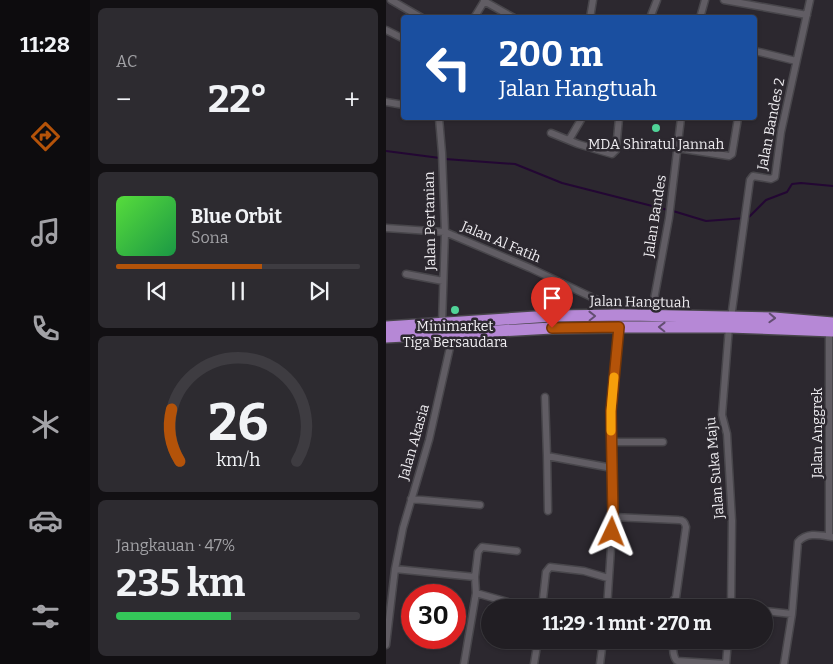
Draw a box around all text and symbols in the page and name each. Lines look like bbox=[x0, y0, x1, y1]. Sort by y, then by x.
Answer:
text: 11:28 bbox=[20, 31, 70, 58]
text: 200 m bbox=[499, 33, 603, 75]
icon: left bbox=[416, 35, 481, 100]
text: AC bbox=[116, 52, 137, 71]
text: Jalan Hangtuah bbox=[499, 75, 657, 102]
text: 22° bbox=[208, 76, 267, 122]
street label: Jalan Bandes 2 bbox=[754, 77, 788, 172]
text: − bbox=[116, 83, 131, 116]
text: + bbox=[344, 83, 360, 116]
icon: directions bbox=[28, 119, 63, 154]
marker: MDA Shiratul Jannah bbox=[650, 122, 662, 134]
place label: MDA Shiratul Jannah bbox=[588, 136, 724, 153]
street label: Jalan Pertanian bbox=[421, 171, 439, 272]
street label: Jalan Bandes bbox=[640, 174, 670, 259]
text: Blue Orbit bbox=[191, 205, 282, 228]
icon: music bbox=[28, 215, 63, 250]
street label: Jalan Al Fatih bbox=[458, 217, 544, 266]
text: Sona bbox=[191, 228, 228, 247]
icon: previous bbox=[143, 277, 171, 305]
icon: pause bbox=[224, 277, 252, 305]
icon: next bbox=[305, 277, 333, 305]
pin bbox=[531, 277, 573, 328]
icon: arrive bbox=[538, 284, 566, 312]
street label: Jalan Hangtuah bbox=[589, 293, 691, 311]
marker: Minimarket Tiga Bersaudara bbox=[449, 304, 461, 316]
icon: phone bbox=[28, 311, 63, 346]
one-way arrow bbox=[588, 311, 596, 321]
one-way arrow bbox=[768, 313, 776, 323]
place label: Minimarket Tiga Bersaudara bbox=[403, 318, 508, 351]
one-way arrow bbox=[657, 322, 665, 332]
street label: Jalan Anggrek bbox=[809, 388, 826, 479]
text: 26 bbox=[208, 391, 268, 454]
street label: Jalan Akasia bbox=[395, 402, 433, 483]
icon: climate bbox=[28, 407, 63, 442]
street label: Jalan Suka Maju bbox=[702, 416, 728, 521]
text: km/h bbox=[216, 449, 260, 471]
icon: car bbox=[28, 503, 63, 538]
position arrow bbox=[585, 505, 637, 557]
text: Jangkauan · 47% bbox=[116, 536, 235, 555]
text: 235 km bbox=[116, 560, 245, 606]
speed limit sign: 30 bbox=[401, 584, 466, 649]
icon: filters bbox=[28, 599, 63, 634]
text: 11:29 · 1 mnt · 270 m bbox=[543, 612, 711, 635]

